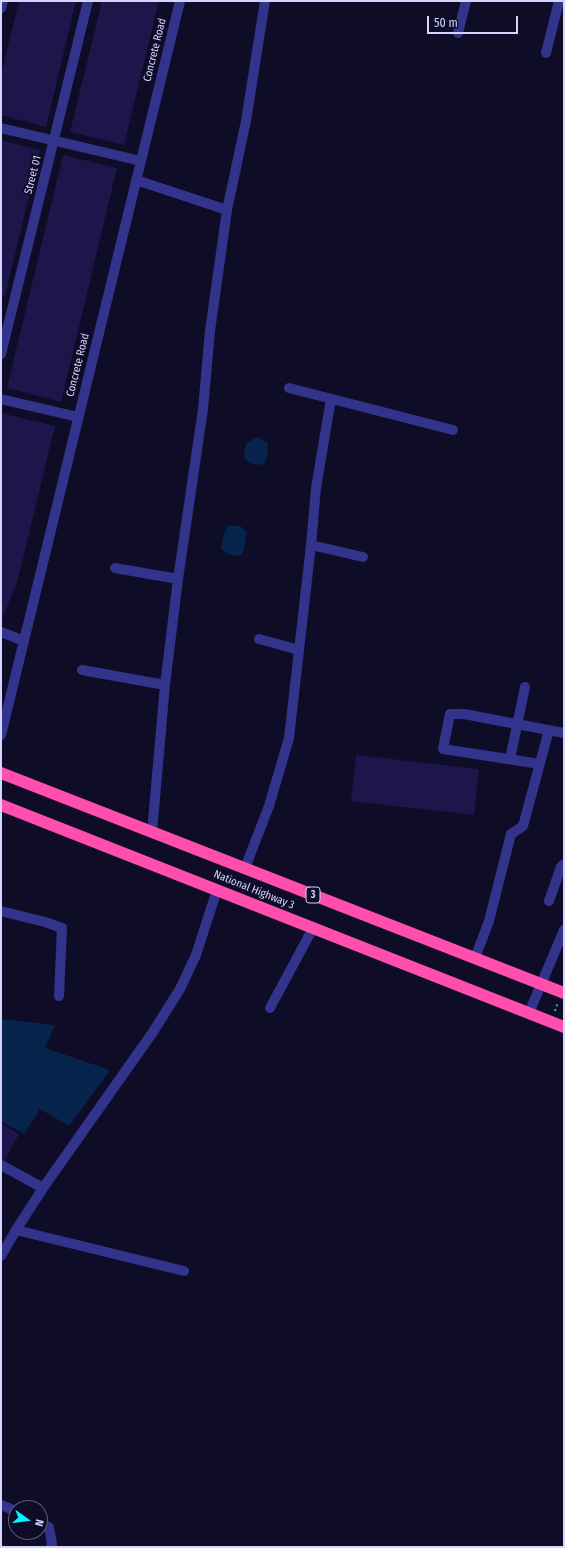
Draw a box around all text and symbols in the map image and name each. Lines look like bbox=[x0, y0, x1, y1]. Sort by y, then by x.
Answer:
scale bar bbox=[429, 8, 520, 34]
text: 50 m bbox=[434, 16, 458, 30]
street label: Concrete Road bbox=[141, 17, 169, 83]
street label: Street 01 bbox=[22, 154, 44, 196]
street label: Concrete Road bbox=[64, 332, 92, 398]
street label: National Highway 3 bbox=[212, 868, 296, 912]
road number: 3 bbox=[306, 887, 320, 903]
north arrow bbox=[8, 1500, 48, 1540]
text: N bbox=[32, 1518, 46, 1528]

